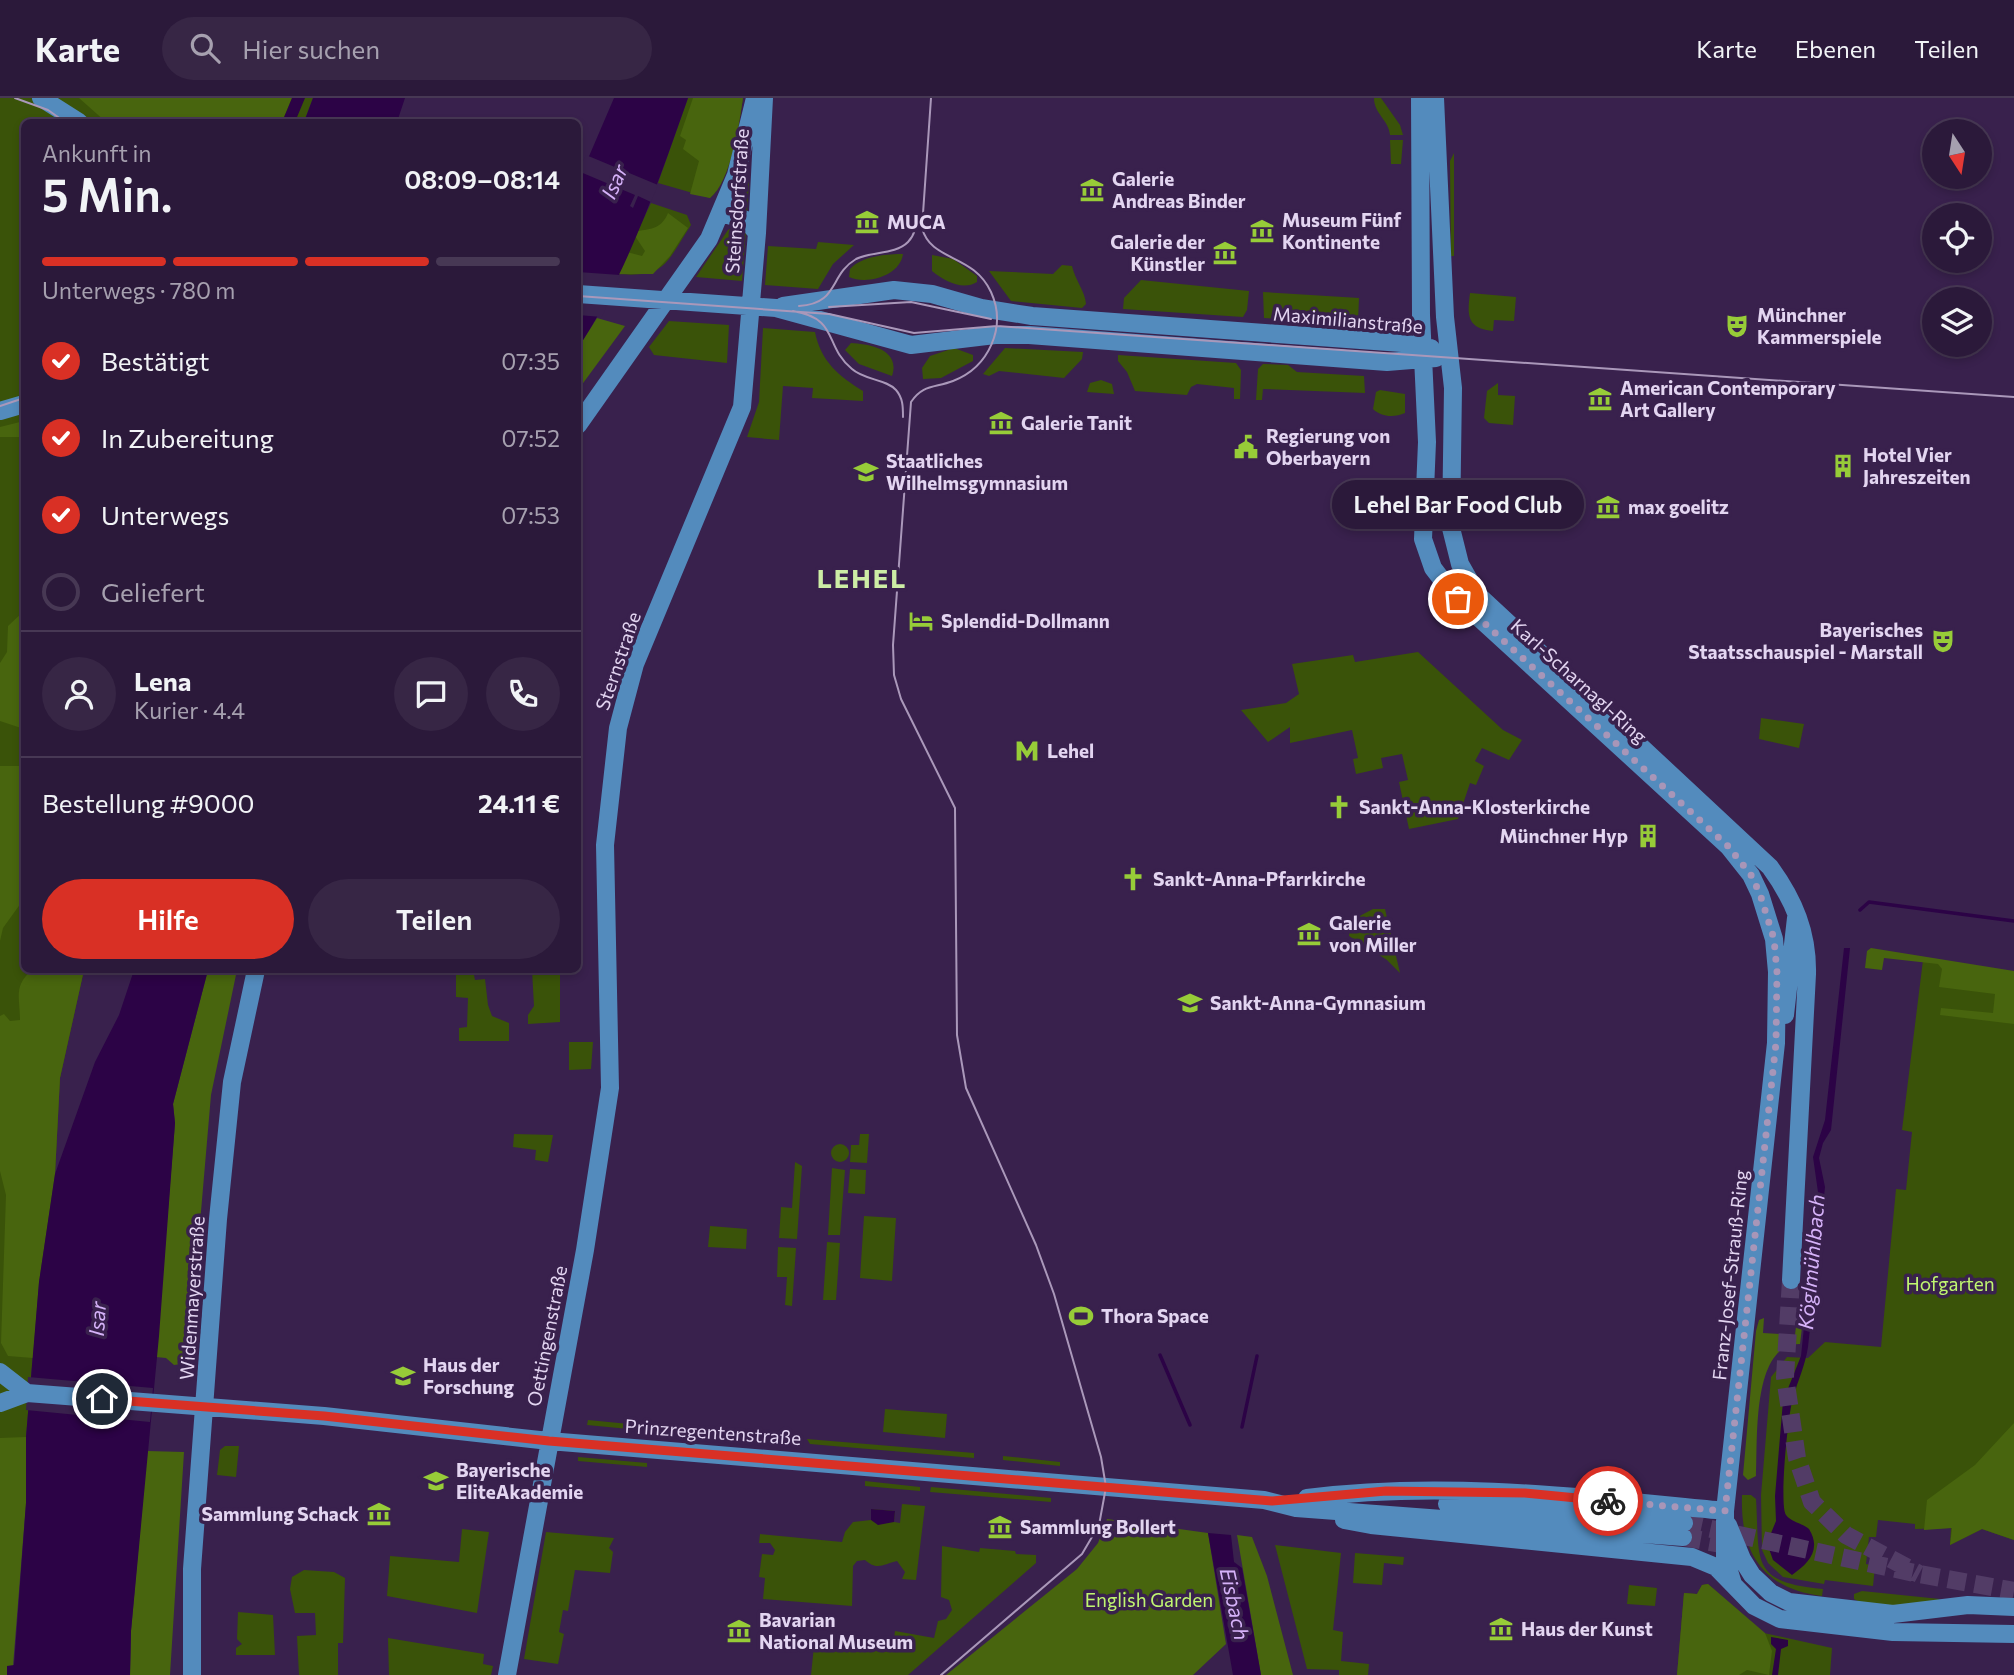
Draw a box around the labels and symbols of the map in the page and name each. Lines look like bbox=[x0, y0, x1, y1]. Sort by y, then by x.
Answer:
north arrow bbox=[1922, 119, 1992, 189]
street label: Steinsdorfstraße bbox=[720, 128, 753, 274]
water label: Isar bbox=[595, 160, 632, 202]
place label: Galerie Andreas Binder bbox=[1112, 167, 1246, 212]
museum icon: Galerie Andreas Binder bbox=[1078, 176, 1106, 204]
museum icon: MUCA bbox=[853, 208, 881, 236]
place label: Museum Fünf Kontinente bbox=[1282, 208, 1402, 253]
place label: MUCA bbox=[887, 210, 946, 233]
museum icon: Museum Fünf Kontinente bbox=[1248, 217, 1276, 245]
place label: Galerie der Künstler bbox=[1110, 230, 1205, 275]
museum icon: Galerie der Künstler bbox=[1211, 239, 1239, 267]
street label: Maximilianstraße bbox=[1272, 302, 1424, 338]
place label: Münchner Kammerspiele bbox=[1757, 303, 1882, 348]
theatre icon: Münchner Kammerspiele bbox=[1723, 312, 1751, 340]
place label: American Contemporary Art Gallery bbox=[1620, 376, 1836, 421]
museum icon: American Contemporary Art Gallery bbox=[1586, 385, 1614, 413]
museum icon: Galerie Tanit bbox=[987, 409, 1015, 437]
place label: Galerie Tanit bbox=[1021, 411, 1132, 434]
place label: Regierung von Oberbayern bbox=[1266, 424, 1390, 469]
public building icon: Regierung von Oberbayern bbox=[1232, 433, 1260, 461]
place label: Hotel Vier Jahreszeiten bbox=[1863, 443, 1971, 488]
place label: Staatliches Wilhelmsgymnasium bbox=[886, 449, 1068, 494]
building icon: Hotel Vier Jahreszeiten bbox=[1829, 452, 1857, 480]
school or university icon: Staatliches Wilhelmsgymnasium bbox=[852, 458, 880, 486]
callout: Lehel Bar Food Club bbox=[1332, 480, 1584, 529]
museum icon: max goelitz bbox=[1594, 493, 1622, 521]
place label: max goelitz bbox=[1628, 495, 1729, 518]
district label: LEHEL bbox=[817, 562, 907, 593]
pin bbox=[1428, 569, 1488, 629]
hotel icon: Splendid-Dollmann bbox=[907, 607, 935, 635]
street label: Sternstraße bbox=[590, 609, 645, 713]
place label: Splendid-Dollmann bbox=[941, 609, 1110, 632]
street label: Karl-Scharnagl-Ring bbox=[1507, 614, 1652, 748]
place label: Bayerisches Staatsschauspiel - Marstall bbox=[1688, 618, 1923, 663]
theatre icon: Bayerisches Staatsschauspiel - Marstall bbox=[1929, 627, 1957, 655]
metro station icon: Lehel bbox=[1013, 737, 1041, 765]
place label: Lehel bbox=[1047, 739, 1094, 762]
church icon: Sankt-Anna-Klosterkirche bbox=[1325, 793, 1353, 821]
place label: Sankt-Anna-Klosterkirche bbox=[1359, 795, 1590, 818]
building icon: Münchner Hyp bbox=[1634, 822, 1662, 850]
place label: Münchner Hyp bbox=[1499, 824, 1628, 847]
church icon: Sankt-Anna-Pfarrkirche bbox=[1119, 865, 1147, 893]
place label: Sankt-Anna-Pfarrkirche bbox=[1153, 867, 1365, 890]
place label: Galerie von Miller bbox=[1329, 911, 1417, 956]
museum icon: Galerie von Miller bbox=[1295, 920, 1323, 948]
school or university icon: Sankt-Anna-Gymnasium bbox=[1176, 989, 1204, 1017]
place label: Sankt-Anna-Gymnasium bbox=[1210, 991, 1426, 1014]
street label: Franz-Josef-Strauß-Ring bbox=[1707, 1168, 1752, 1381]
water label: Köglmühlbach bbox=[1792, 1193, 1829, 1330]
street label: Widenmayerstraße bbox=[174, 1215, 209, 1381]
street label: Oettingenstraße bbox=[522, 1264, 571, 1408]
park label: Hofgarten bbox=[1905, 1272, 1995, 1295]
water label: Isar bbox=[83, 1300, 110, 1337]
sports icon: Thora Space bbox=[1067, 1302, 1095, 1330]
place label: Thora Space bbox=[1101, 1304, 1209, 1327]
place label: Haus der Forschung bbox=[423, 1353, 515, 1398]
school or university icon: Haus der Forschung bbox=[389, 1362, 417, 1390]
pin bbox=[72, 1369, 132, 1429]
street label: Prinzregentenstraße bbox=[624, 1414, 802, 1449]
place label: Bayerische EliteAkademie bbox=[456, 1458, 583, 1503]
courier bbox=[1573, 1466, 1643, 1536]
school or university icon: Bayerische EliteAkademie bbox=[422, 1467, 450, 1495]
museum icon: Sammlung Schack bbox=[365, 1500, 393, 1528]
place label: Sammlung Schack bbox=[202, 1502, 359, 1525]
museum icon: Sammlung Bollert bbox=[986, 1513, 1014, 1541]
place label: Sammlung Bollert bbox=[1020, 1515, 1176, 1538]
water label: Eisbach bbox=[1216, 1565, 1255, 1642]
park label: English Garden bbox=[1085, 1588, 1213, 1611]
place label: Bavarian National Museum bbox=[759, 1608, 913, 1653]
museum icon: Haus der Kunst bbox=[1487, 1615, 1515, 1643]
museum icon: Bavarian National Museum bbox=[725, 1617, 753, 1645]
place label: Haus der Kunst bbox=[1521, 1617, 1653, 1640]

